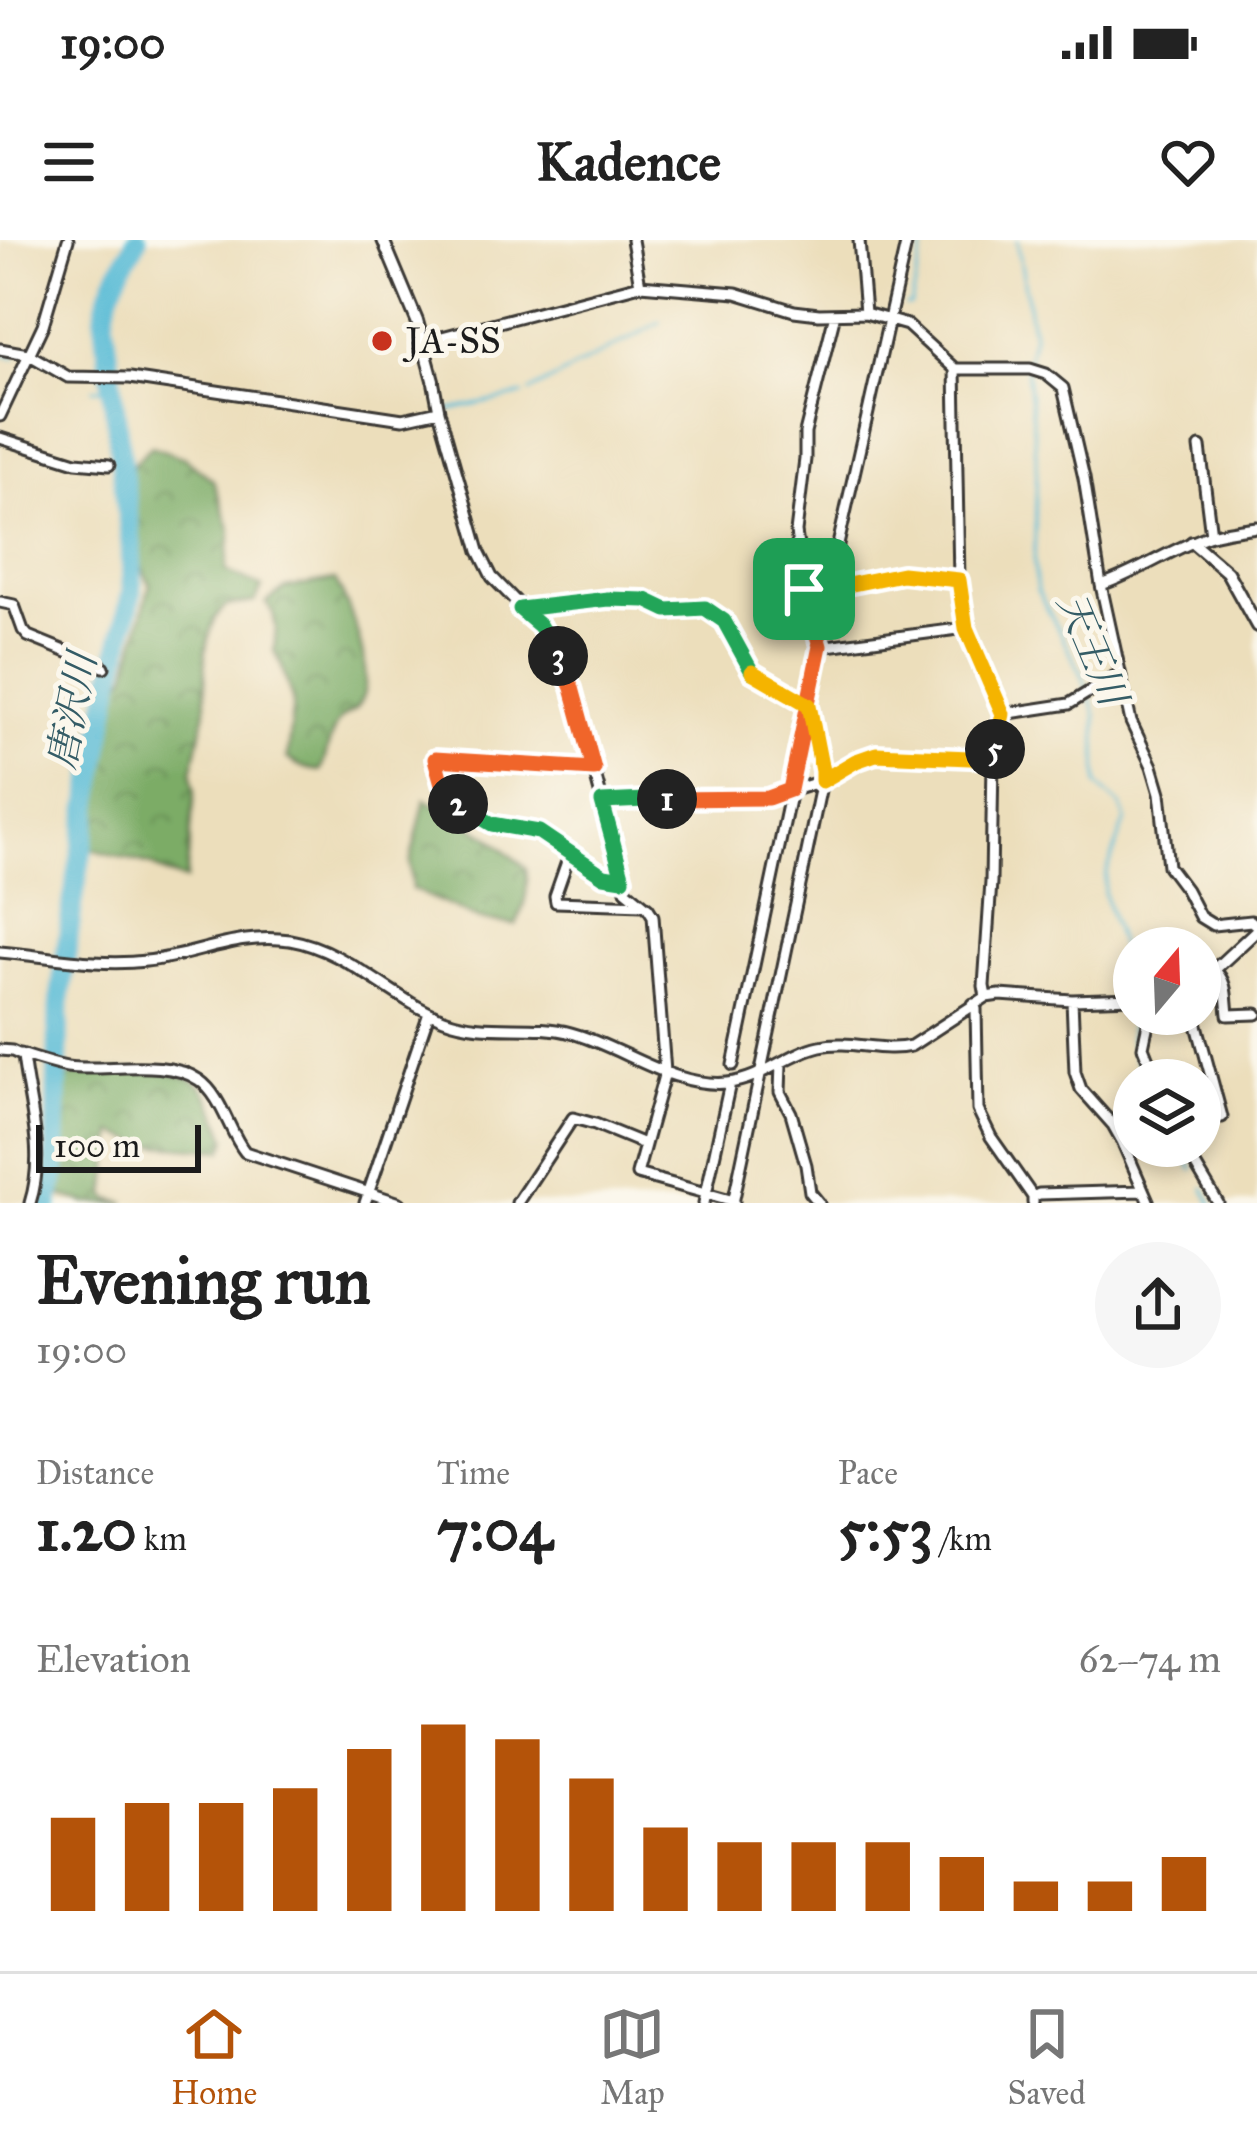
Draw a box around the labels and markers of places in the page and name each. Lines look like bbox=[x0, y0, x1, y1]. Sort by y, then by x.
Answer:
place label: JA-SS bbox=[402, 319, 501, 363]
marker: JA-SS bbox=[369, 328, 395, 354]
pin bbox=[753, 538, 855, 640]
pin: 3 bbox=[528, 626, 588, 686]
pin: 5 bbox=[965, 719, 1025, 779]
pin: 1 bbox=[637, 769, 697, 829]
pin: 2 bbox=[428, 774, 488, 834]

